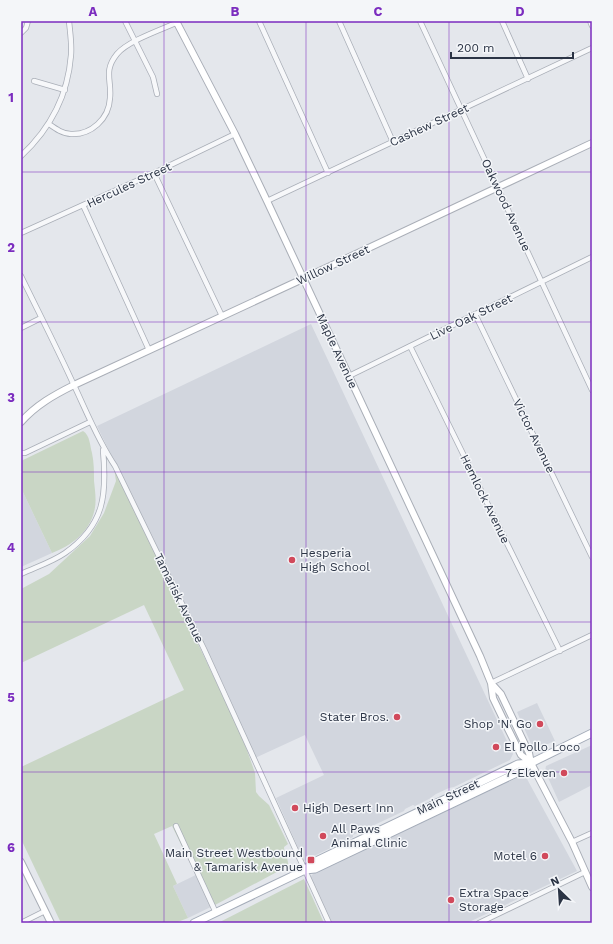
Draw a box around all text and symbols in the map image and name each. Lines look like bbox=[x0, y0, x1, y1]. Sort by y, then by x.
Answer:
text: A bbox=[89, 4, 98, 19]
text: B bbox=[231, 4, 240, 19]
text: C bbox=[374, 4, 383, 19]
text: D bbox=[515, 4, 525, 19]
scale bar bbox=[451, 34, 573, 60]
text: 200 m bbox=[457, 41, 494, 55]
text: 1 bbox=[8, 90, 14, 105]
street label: Cashew Street bbox=[387, 101, 471, 149]
street label: Oakwood Avenue bbox=[478, 157, 534, 254]
street label: Hercules Street bbox=[85, 159, 173, 211]
text: 2 bbox=[7, 240, 15, 255]
street label: Willow Street bbox=[294, 242, 372, 288]
street label: Live Oak Street bbox=[427, 291, 515, 343]
street label: Maple Avenue bbox=[314, 311, 361, 391]
text: 3 bbox=[7, 390, 15, 405]
street label: Victor Avenue bbox=[510, 397, 558, 475]
street label: Hemlock Avenue bbox=[457, 452, 513, 546]
text: 4 bbox=[7, 540, 16, 555]
place label: Hesperia High School bbox=[300, 546, 370, 574]
street label: Tamarisk Avenue bbox=[151, 551, 207, 645]
marker: Hesperia High School bbox=[287, 555, 297, 565]
text: 5 bbox=[7, 690, 15, 705]
place label: Stater Bros. bbox=[320, 710, 389, 724]
marker: Stater Bros. bbox=[392, 712, 402, 722]
place label: Shop 'N' Go bbox=[464, 717, 532, 731]
marker: Shop 'N' Go bbox=[535, 719, 545, 729]
place label: El Pollo Loco bbox=[504, 740, 580, 754]
marker: El Pollo Loco bbox=[491, 742, 501, 752]
place label: 7-Eleven bbox=[505, 766, 556, 780]
marker: 7-Eleven bbox=[559, 768, 569, 778]
street label: Main Street bbox=[414, 776, 482, 818]
place label: High Desert Inn bbox=[303, 801, 394, 815]
marker: High Desert Inn bbox=[290, 803, 300, 813]
place label: All Paws Animal Clinic bbox=[331, 822, 408, 850]
marker: All Paws Animal Clinic bbox=[318, 831, 328, 841]
text: 6 bbox=[7, 840, 15, 855]
place label: Main Street Westbound & Tamarisk Avenue bbox=[165, 846, 303, 874]
place label: Motel 6 bbox=[493, 849, 537, 863]
marker: Motel 6 bbox=[540, 851, 550, 861]
marker: Main Street Westbound & Tamarisk Avenue bbox=[306, 855, 316, 865]
north arrow bbox=[539, 870, 579, 910]
text: N bbox=[549, 874, 561, 889]
place label: Extra Space Storage bbox=[459, 886, 529, 914]
marker: Extra Space Storage bbox=[446, 895, 456, 905]

